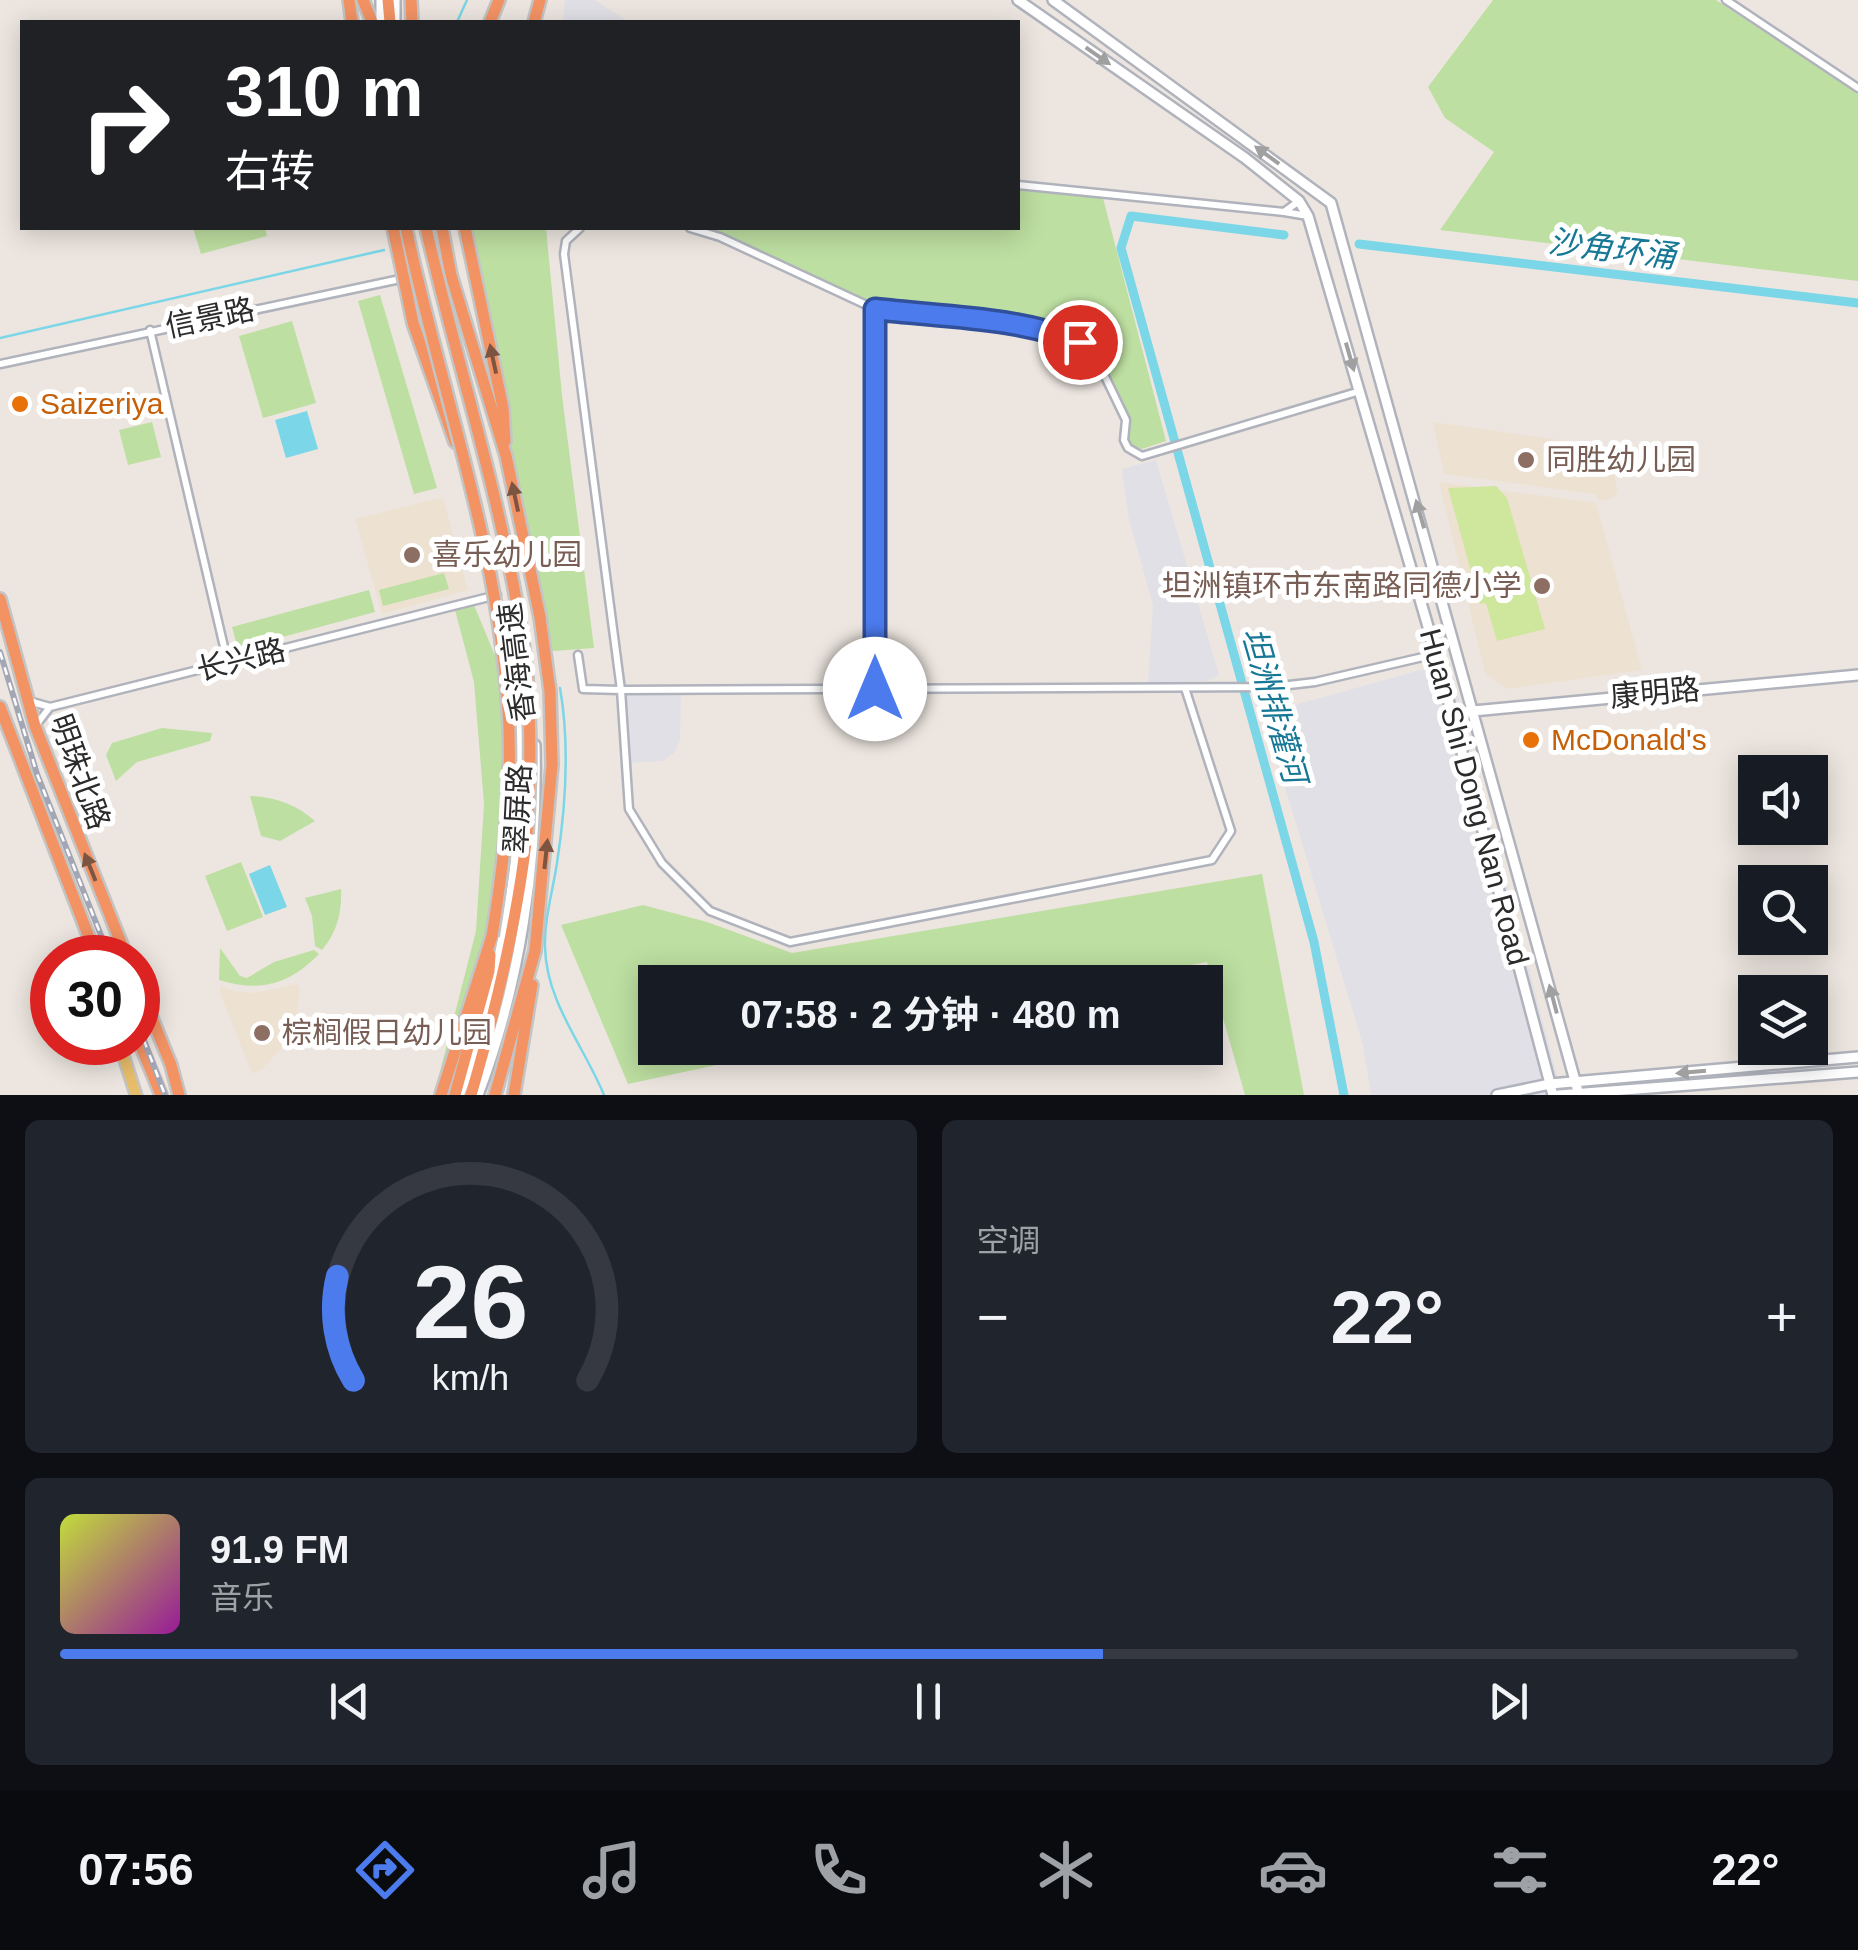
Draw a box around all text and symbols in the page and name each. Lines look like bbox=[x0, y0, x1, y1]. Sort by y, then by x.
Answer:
one-way arrow bbox=[1085, 46, 1111, 65]
text: 310 m bbox=[225, 53, 423, 131]
icon: right bbox=[60, 60, 190, 190]
text: 右转 bbox=[225, 146, 315, 197]
one-way arrow bbox=[1254, 146, 1280, 165]
water label: 沙角环涌 bbox=[1546, 223, 1681, 275]
street label: 信景路 bbox=[162, 292, 257, 343]
pin bbox=[1038, 300, 1123, 385]
icon: arrive bbox=[1053, 315, 1108, 370]
one-way arrow bbox=[1343, 342, 1358, 373]
one-way arrow bbox=[485, 343, 500, 374]
place label: Saizeriya bbox=[40, 387, 164, 420]
marker: Saizeriya bbox=[9, 393, 31, 415]
place label: 同胜幼儿园 bbox=[1546, 443, 1696, 476]
marker: 同胜幼儿园 bbox=[1515, 449, 1537, 471]
one-way arrow bbox=[507, 481, 522, 512]
one-way arrow bbox=[1412, 498, 1427, 529]
place label: 喜乐幼儿园 bbox=[432, 538, 582, 571]
marker: 喜乐幼儿园 bbox=[401, 544, 423, 566]
place label: 坦洲镇环市东南路同德小学 bbox=[1162, 569, 1522, 602]
marker: 坦洲镇环市东南路同德小学 bbox=[1531, 575, 1553, 597]
street label: 香海高速 bbox=[493, 600, 540, 724]
water label: 坦洲排灌河 bbox=[1235, 623, 1315, 793]
street label: Huan Shi Dong Nan Road bbox=[1414, 625, 1535, 969]
street label: 长兴路 bbox=[193, 633, 289, 686]
position arrow bbox=[823, 637, 927, 741]
street label: 康明路 bbox=[1609, 672, 1701, 713]
street label: 明珠北路 bbox=[44, 710, 116, 834]
place label: McDonald's bbox=[1551, 723, 1707, 756]
marker: McDonald's bbox=[1520, 729, 1542, 751]
map controls bbox=[1738, 755, 1828, 1065]
button: sound bbox=[1738, 755, 1828, 845]
street label: 翠屏路 bbox=[499, 763, 536, 855]
one-way arrow bbox=[538, 837, 554, 869]
one-way arrow bbox=[82, 852, 98, 882]
button: search bbox=[1738, 865, 1828, 955]
speed limit sign: 30 bbox=[30, 935, 160, 1065]
button: layers bbox=[1738, 975, 1828, 1065]
one-way arrow bbox=[1545, 984, 1560, 1014]
text: 07:58 · 2 分钟 · 480 m bbox=[740, 994, 1121, 1036]
place label: 棕榈假日幼儿园 bbox=[282, 1016, 492, 1049]
marker: 棕榈假日幼儿园 bbox=[251, 1022, 273, 1044]
one-way arrow bbox=[1675, 1064, 1707, 1080]
text: 空调 bbox=[977, 1223, 1041, 1259]
text: 26 bbox=[413, 1244, 529, 1360]
text: 22° bbox=[1331, 1275, 1444, 1359]
text: − bbox=[977, 1286, 1009, 1348]
text: + bbox=[1766, 1286, 1798, 1348]
text: km/h bbox=[432, 1358, 509, 1398]
text: 91.9 FM bbox=[210, 1529, 349, 1571]
text: 音乐 bbox=[210, 1580, 274, 1616]
icon: previous bbox=[322, 1674, 377, 1729]
icon: pause bbox=[901, 1674, 956, 1729]
icon: next bbox=[1481, 1674, 1536, 1729]
icon: directions bbox=[350, 1835, 420, 1905]
icon: music bbox=[577, 1835, 647, 1905]
icon: phone bbox=[804, 1835, 874, 1905]
icon: climate bbox=[1031, 1835, 1101, 1905]
icon: car bbox=[1258, 1835, 1328, 1905]
icon: filters bbox=[1485, 1835, 1555, 1905]
text: 07:56 bbox=[78, 1844, 194, 1895]
text: 22° bbox=[1711, 1844, 1779, 1895]

